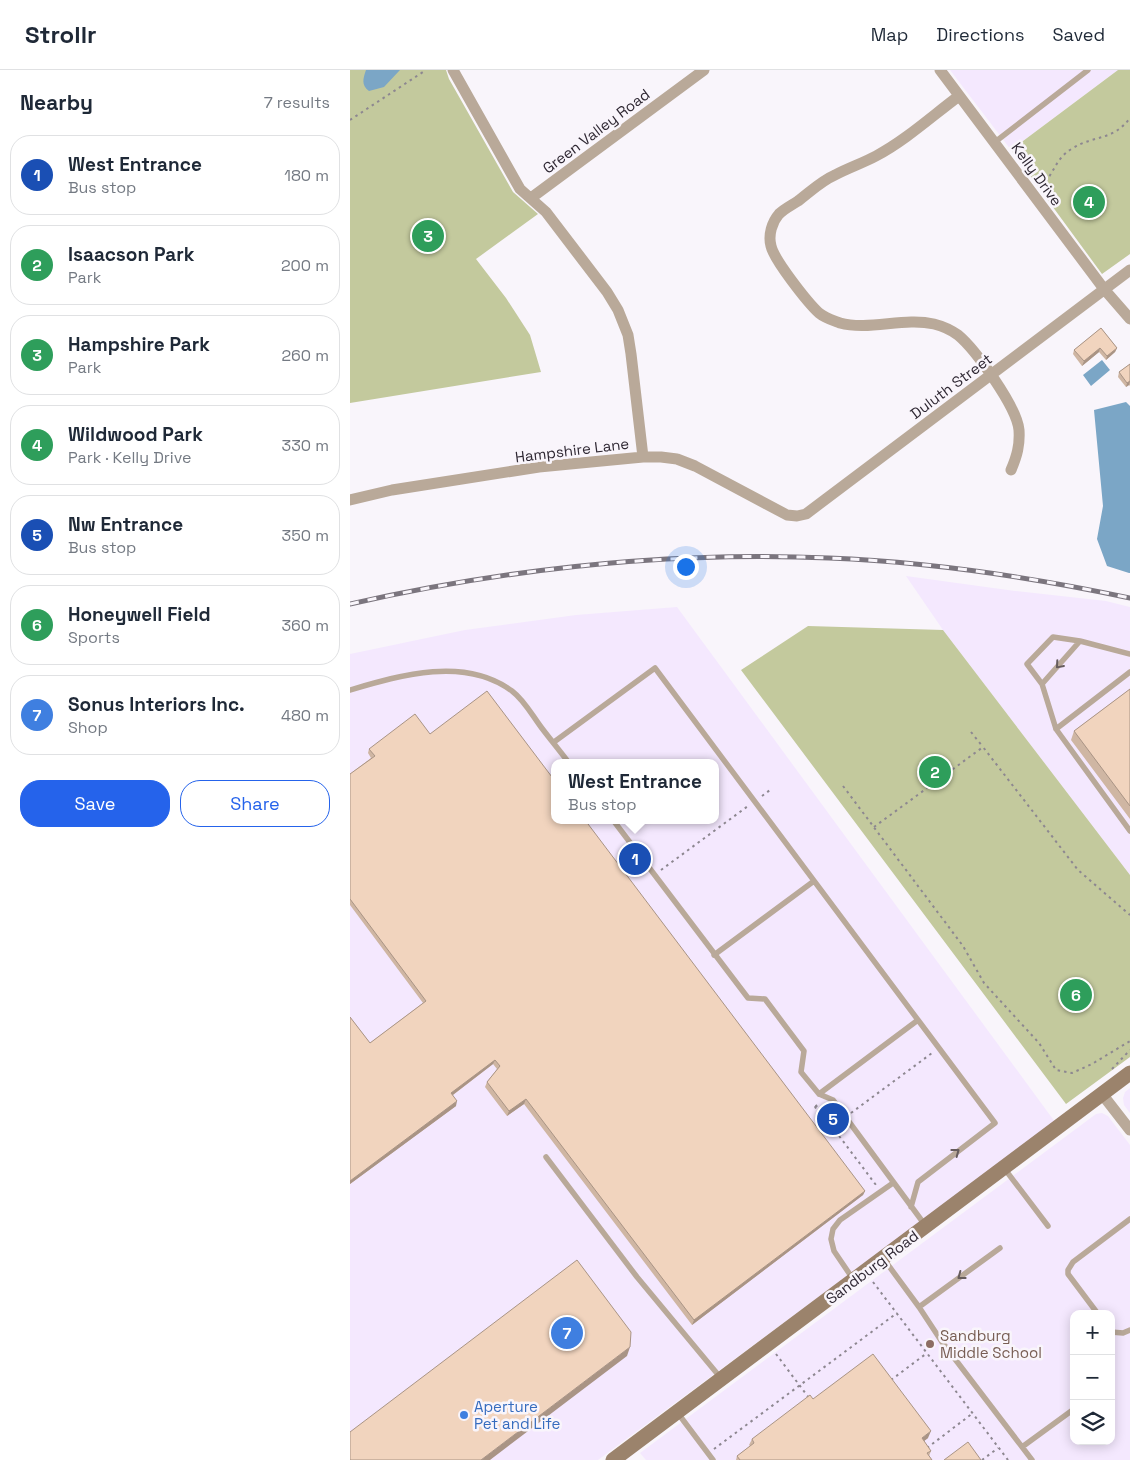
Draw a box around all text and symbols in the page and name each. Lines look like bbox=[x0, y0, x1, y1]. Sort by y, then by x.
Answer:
text: Strollr bbox=[25, 19, 97, 50]
text: Map bbox=[871, 23, 908, 46]
text: Directions bbox=[936, 23, 1025, 46]
text: Saved bbox=[1053, 23, 1105, 46]
street label: Green Valley Road bbox=[539, 84, 653, 178]
text: Nearby bbox=[20, 89, 93, 116]
text: 7 results bbox=[264, 92, 330, 113]
street label: Kelly Drive bbox=[1008, 138, 1067, 210]
text: West Entrance bbox=[68, 152, 202, 177]
text: 1 bbox=[33, 165, 41, 186]
text: 180 m bbox=[284, 165, 329, 186]
text: Bus stop bbox=[68, 177, 136, 198]
pin: 4 bbox=[1073, 183, 1105, 221]
pin: 3 bbox=[412, 217, 444, 255]
text: Isaacson Park bbox=[68, 242, 194, 267]
text: 2 bbox=[32, 255, 42, 276]
text: 200 m bbox=[281, 255, 329, 276]
text: Park bbox=[68, 267, 101, 288]
text: Hampshire Park bbox=[68, 332, 210, 357]
text: 3 bbox=[32, 345, 42, 366]
text: 260 m bbox=[281, 345, 329, 366]
street label: Duluth Street bbox=[906, 349, 996, 423]
text: Park bbox=[68, 357, 101, 378]
text: Wildwood Park bbox=[68, 422, 203, 447]
street label: Hampshire Lane bbox=[514, 434, 630, 466]
text: 4 bbox=[32, 435, 42, 456]
text: 330 m bbox=[282, 435, 329, 456]
text: Park · Kelly Drive bbox=[68, 447, 191, 468]
text: Nw Entrance bbox=[68, 512, 183, 537]
text: 5 bbox=[32, 525, 42, 546]
text: 350 m bbox=[282, 525, 329, 546]
text: Bus stop bbox=[68, 537, 136, 558]
your location bbox=[673, 554, 699, 580]
text: Honeywell Field bbox=[68, 602, 211, 627]
text: 6 bbox=[32, 615, 42, 636]
text: 360 m bbox=[281, 615, 329, 636]
text: Sports bbox=[68, 627, 120, 648]
one-way arrow bbox=[1056, 660, 1065, 669]
text: Sonus Interiors Inc. bbox=[68, 692, 245, 717]
text: 7 bbox=[33, 705, 41, 726]
text: 480 m bbox=[281, 705, 329, 726]
text: Shop bbox=[68, 717, 108, 738]
pin: 2 bbox=[919, 753, 951, 791]
popup bbox=[551, 759, 719, 824]
text: West Entrance bbox=[568, 769, 702, 794]
button: Save bbox=[20, 780, 170, 827]
button: Share bbox=[180, 780, 330, 827]
text: Bus stop bbox=[568, 794, 637, 815]
pin: 1 bbox=[619, 840, 651, 878]
pin: 6 bbox=[1060, 976, 1092, 1014]
pin: 5 bbox=[817, 1100, 849, 1138]
one-way arrow bbox=[950, 1150, 959, 1158]
street label: Sandburg Road bbox=[822, 1226, 922, 1308]
one-way arrow bbox=[958, 1271, 967, 1279]
map controls bbox=[1070, 1310, 1115, 1445]
button: + bbox=[1070, 1310, 1115, 1355]
pin: 7 bbox=[551, 1314, 583, 1352]
place label: Sandburg Middle School bbox=[940, 1326, 1042, 1362]
marker: Sandburg Middle School bbox=[924, 1338, 936, 1350]
button: − bbox=[1070, 1355, 1115, 1400]
place label: Aperture Pet and Life bbox=[474, 1397, 561, 1433]
button: layers bbox=[1070, 1400, 1115, 1445]
marker: Aperture Pet and Life bbox=[458, 1409, 470, 1421]

